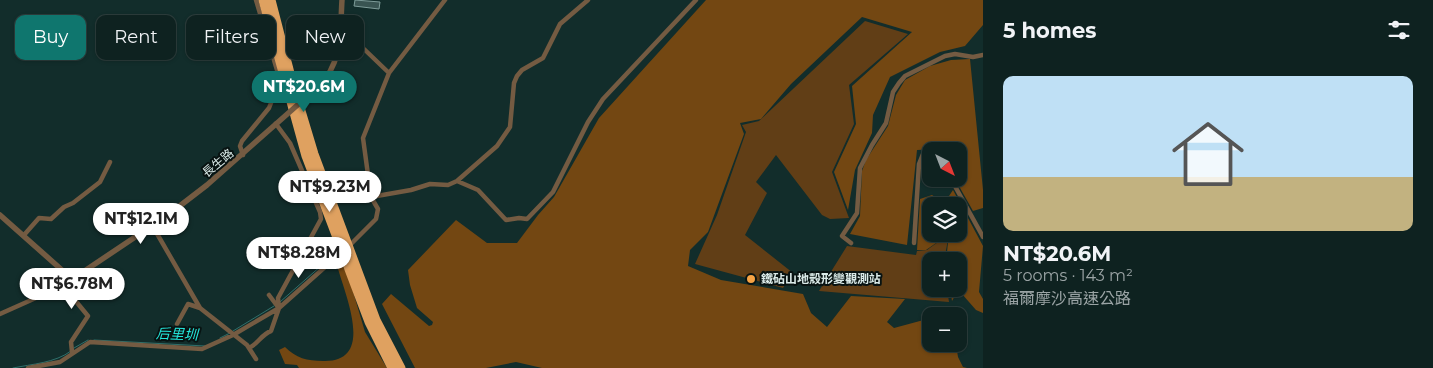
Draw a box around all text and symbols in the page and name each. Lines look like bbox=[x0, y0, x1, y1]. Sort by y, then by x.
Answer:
chip: Buy bbox=[15, 15, 86, 60]
chip: Rent bbox=[96, 15, 176, 60]
chip: Filters bbox=[186, 15, 276, 60]
chip: New bbox=[286, 15, 364, 60]
icon: filters bbox=[1385, 16, 1413, 44]
text: 5 homes bbox=[1003, 18, 1096, 43]
pin: NT$20.6M bbox=[252, 70, 356, 113]
text: NT$20.6M bbox=[263, 77, 345, 96]
icon: home bbox=[1163, 109, 1253, 199]
north arrow bbox=[922, 142, 968, 188]
map controls bbox=[922, 142, 967, 352]
street label: 長生路 bbox=[199, 145, 236, 180]
pin: NT$9.23M bbox=[278, 170, 382, 213]
text: NT$9.23M bbox=[289, 177, 371, 196]
button: layers bbox=[922, 197, 967, 242]
pin: NT$12.1M bbox=[89, 202, 193, 245]
text: NT$12.1M bbox=[104, 209, 178, 228]
pin: NT$8.28M bbox=[247, 236, 351, 279]
text: NT$20.6M bbox=[1003, 241, 1111, 266]
text: NT$8.28M bbox=[257, 243, 341, 262]
button: + bbox=[922, 252, 967, 297]
text: 5 rooms · 143 m² bbox=[1003, 266, 1133, 285]
pin: NT$6.78M bbox=[20, 268, 124, 310]
place label: 鐵砧山地殼形變觀測站 bbox=[761, 271, 881, 286]
marker: 鐵砧山地殼形變觀測站 bbox=[745, 273, 757, 285]
text: NT$6.78M bbox=[31, 274, 113, 293]
text: 福爾摩沙高速公路 bbox=[1003, 289, 1131, 308]
button: − bbox=[922, 307, 967, 352]
water label: 后里圳 bbox=[156, 324, 200, 344]

